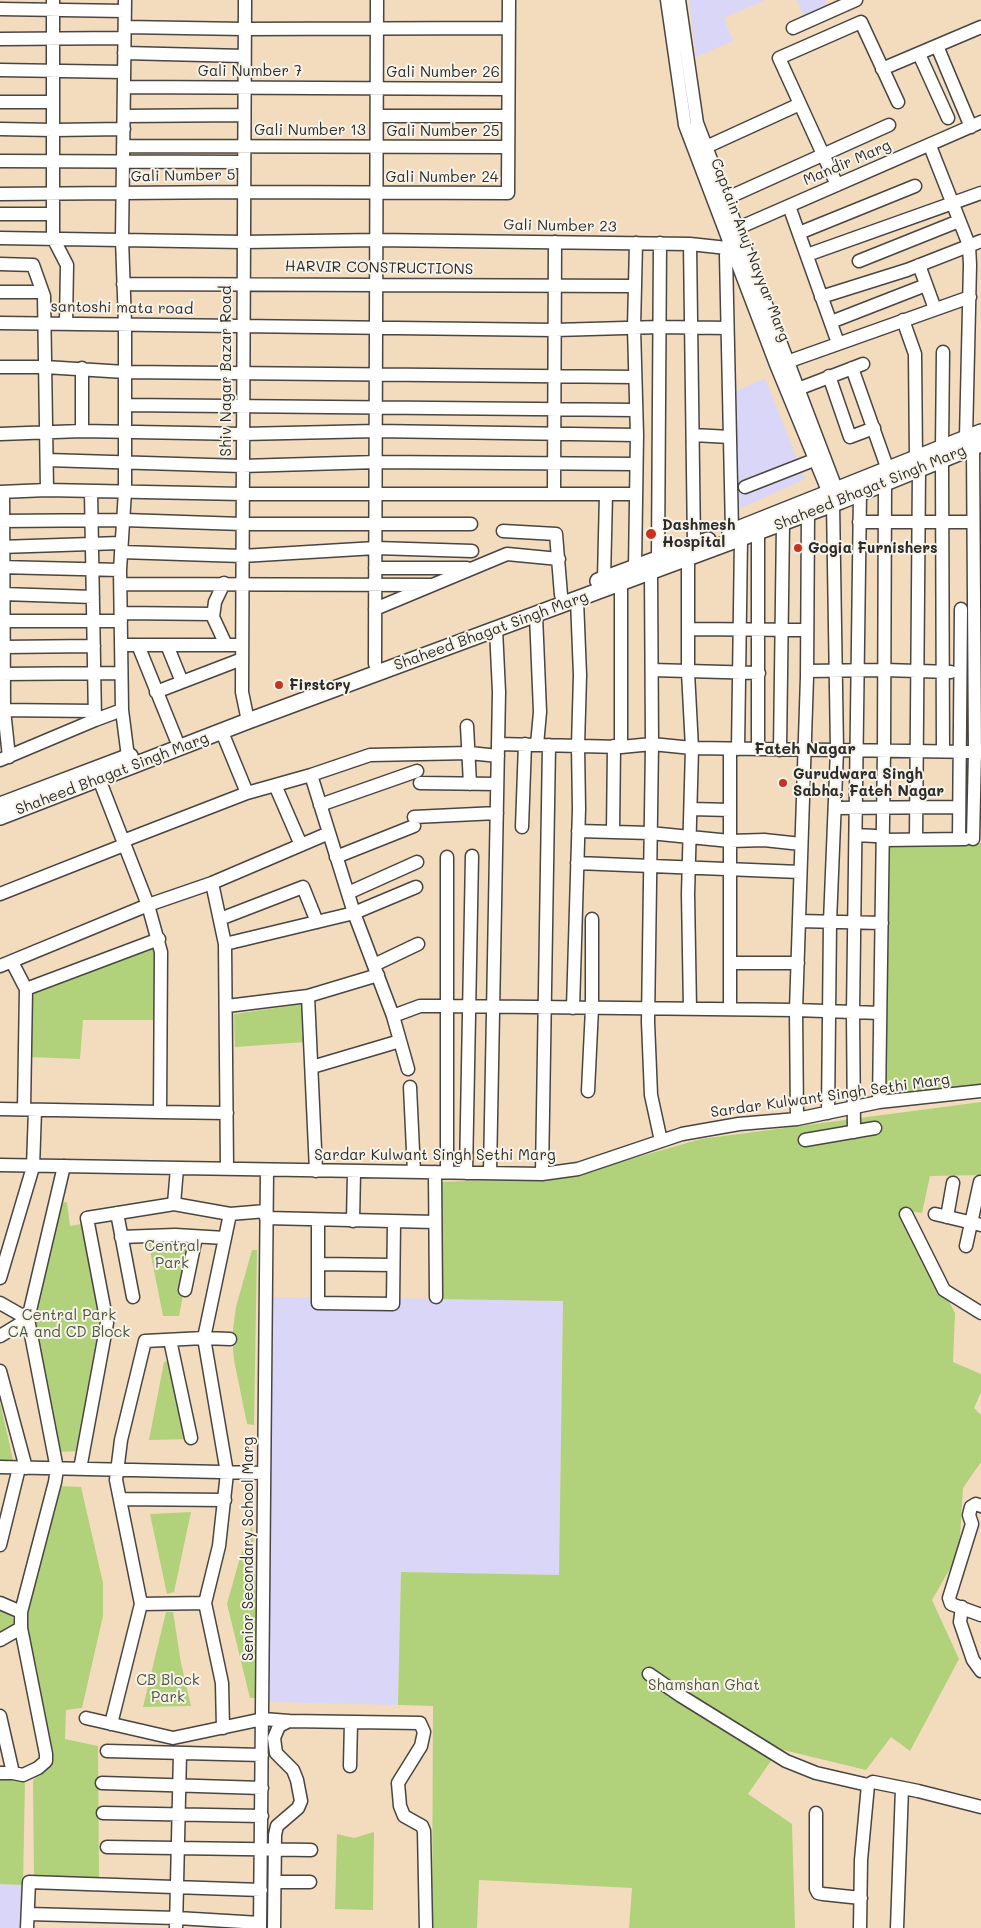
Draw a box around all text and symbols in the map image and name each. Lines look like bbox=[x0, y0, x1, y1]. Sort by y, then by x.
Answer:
street label: Gali Number 7 bbox=[198, 62, 302, 80]
street label: Gali Number 26 bbox=[386, 63, 500, 81]
street label: Gali Number 13 bbox=[254, 121, 366, 139]
street label: Gali Number 25 bbox=[386, 122, 500, 140]
street label: Mandir Marg bbox=[800, 136, 894, 190]
street label: Captain Anuj Nayyar Marg bbox=[707, 156, 793, 344]
street label: Gali Number 5 bbox=[130, 166, 236, 186]
street label: Gali Number 24 bbox=[385, 168, 499, 186]
street label: Gali Number 23 bbox=[503, 216, 617, 236]
street label: HARVIR CONSTRUCTIONS bbox=[285, 257, 473, 279]
street label: Shiv Nagar Bazar Road bbox=[217, 285, 235, 457]
street label: santoshi mata road bbox=[50, 298, 194, 318]
street label: Shaheed Bhagat Singh Marg bbox=[772, 441, 968, 535]
place label: Dashmesh Hospital bbox=[662, 516, 735, 551]
marker: Dashmesh Hospital bbox=[644, 527, 658, 541]
place label: Gogia Furnishers bbox=[808, 539, 938, 557]
marker: Gogia Furnishers bbox=[792, 542, 804, 554]
street label: Shaheed Bhagat Singh Marg bbox=[392, 587, 590, 675]
place label: Firstcry bbox=[289, 676, 351, 694]
marker: Firstcry bbox=[273, 679, 285, 691]
street label: Shaheed Bhagat Singh Marg bbox=[13, 729, 211, 819]
district label: Fateh Nagar bbox=[754, 739, 856, 759]
place label: Gurudwara Singh Sabha, Fateh Nagar bbox=[793, 765, 944, 800]
marker: Gurudwara Singh Sabha, Fateh Nagar bbox=[777, 777, 789, 789]
street label: Sardar Kulwant Singh Sethi Marg bbox=[709, 1070, 951, 1122]
street label: Sardar Kulwant Singh Sethi Marg bbox=[314, 1146, 556, 1164]
park label: Central Park bbox=[144, 1237, 200, 1272]
park label: Central Park CA and CD Block bbox=[8, 1306, 130, 1341]
street label: Senior Secondary School Marg bbox=[239, 1437, 257, 1661]
park label: CB Block Park bbox=[136, 1671, 200, 1706]
park label: Shamshan Ghat bbox=[648, 1676, 760, 1694]

